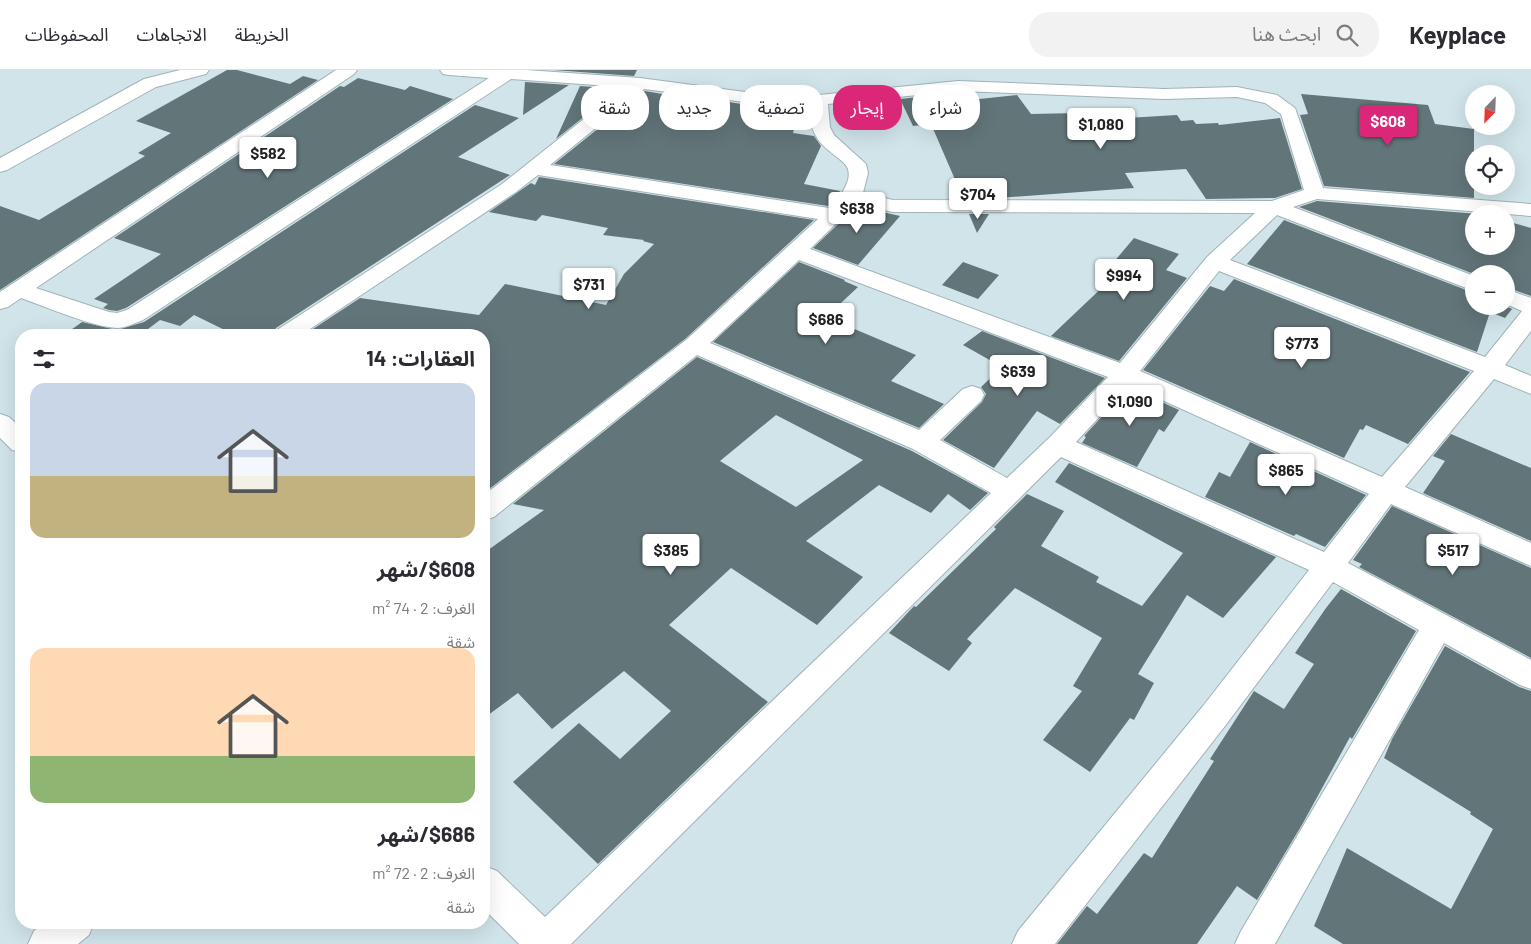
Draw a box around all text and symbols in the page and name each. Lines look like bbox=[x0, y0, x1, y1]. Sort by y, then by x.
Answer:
search box bbox=[1029, 12, 1379, 57]
text: Keyplace bbox=[1409, 20, 1506, 49]
icon: search bbox=[1333, 21, 1361, 49]
text: ابحث هنا bbox=[1252, 22, 1321, 45]
text: المحفوظات bbox=[25, 23, 109, 45]
text: الاتجاهات bbox=[137, 23, 207, 45]
text: الخريطة bbox=[235, 23, 289, 45]
chip: شقة bbox=[581, 85, 649, 130]
chip: جديد bbox=[659, 85, 730, 130]
chip: تصفية bbox=[740, 85, 823, 130]
chip: إيجار bbox=[833, 85, 902, 130]
chip: شراء bbox=[912, 85, 980, 130]
north arrow bbox=[1465, 85, 1515, 135]
map controls bbox=[1465, 85, 1515, 315]
pin: $608 bbox=[1358, 104, 1418, 147]
pin: $1,080 bbox=[1060, 108, 1142, 150]
text: $608 bbox=[1370, 111, 1406, 130]
text: $1,080 bbox=[1078, 114, 1124, 133]
pin: $582 bbox=[238, 136, 298, 179]
text: $582 bbox=[250, 143, 286, 162]
button: locate bbox=[1465, 145, 1515, 195]
pin: $704 bbox=[948, 178, 1008, 220]
text: $704 bbox=[960, 184, 996, 203]
pin: $638 bbox=[827, 191, 887, 234]
text: $638 bbox=[839, 198, 875, 217]
button: + bbox=[1465, 205, 1515, 255]
pin: $994 bbox=[1094, 258, 1154, 301]
text: $994 bbox=[1106, 265, 1142, 284]
button: − bbox=[1465, 265, 1515, 315]
pin: $731 bbox=[559, 268, 619, 310]
text: $731 bbox=[573, 274, 605, 293]
pin: $686 bbox=[796, 302, 856, 345]
text: $686 bbox=[809, 309, 844, 328]
pin: $773 bbox=[1272, 326, 1332, 369]
text: $773 bbox=[1285, 333, 1319, 352]
icon: filters bbox=[30, 345, 58, 373]
text: العقارات: 14 bbox=[366, 345, 475, 370]
pin: $639 bbox=[988, 354, 1048, 397]
text: $639 bbox=[1001, 361, 1035, 380]
pin: $1,090 bbox=[1089, 384, 1171, 427]
text: $1,090 bbox=[1107, 391, 1153, 410]
icon: home bbox=[208, 416, 298, 506]
pin: $865 bbox=[1256, 454, 1316, 496]
text: $865 bbox=[1268, 460, 1304, 479]
pin: $385 bbox=[641, 534, 701, 576]
pin: $517 bbox=[1423, 534, 1483, 576]
text: $385 bbox=[653, 540, 689, 559]
text: $517 bbox=[1437, 540, 1469, 559]
text: $608/شهر bbox=[377, 556, 475, 581]
text: الغرف: 2 · 74 m² bbox=[372, 598, 475, 617]
text: شقة bbox=[447, 632, 475, 651]
icon: home bbox=[208, 681, 298, 771]
text: $686/شهر bbox=[378, 821, 475, 846]
text: الغرف: 2 · 72 m² bbox=[372, 863, 475, 882]
text: شقة bbox=[447, 897, 475, 916]

